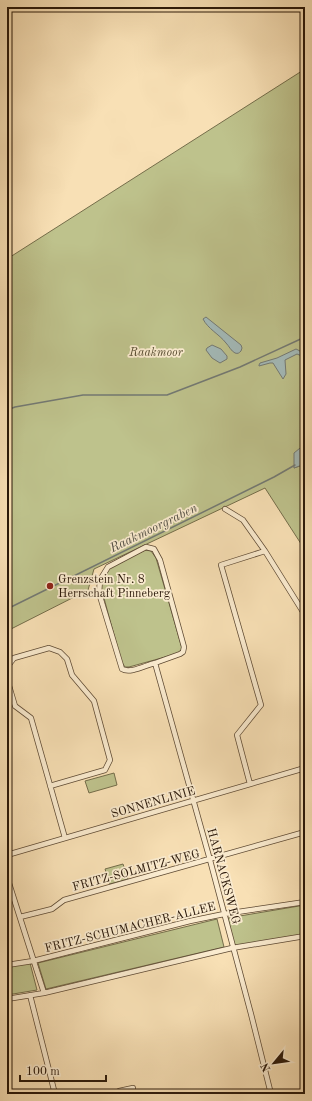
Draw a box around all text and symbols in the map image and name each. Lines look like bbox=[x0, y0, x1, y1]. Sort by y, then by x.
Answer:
park label: Raakmoor bbox=[128, 347, 183, 359]
water label: Raakmoorgraben bbox=[107, 501, 200, 556]
place label: Grenzstein Nr. 8 Herrschaft Pinneberg bbox=[58, 574, 171, 600]
marker: Grenzstein Nr. 8 Herrschaft Pinneberg bbox=[45, 581, 55, 591]
street label: SONNENLINIE bbox=[110, 785, 197, 821]
street label: HARNACKSWEG bbox=[204, 827, 242, 926]
street label: FRITZ-SOLMITZ-WEG bbox=[71, 848, 202, 894]
street label: FRITZ-SCHUMACHER-ALLEE bbox=[43, 901, 217, 955]
north arrow bbox=[254, 1043, 294, 1083]
scale bar bbox=[20, 1057, 106, 1083]
text: N bbox=[259, 1060, 273, 1073]
text: 100 m bbox=[26, 1066, 60, 1078]

